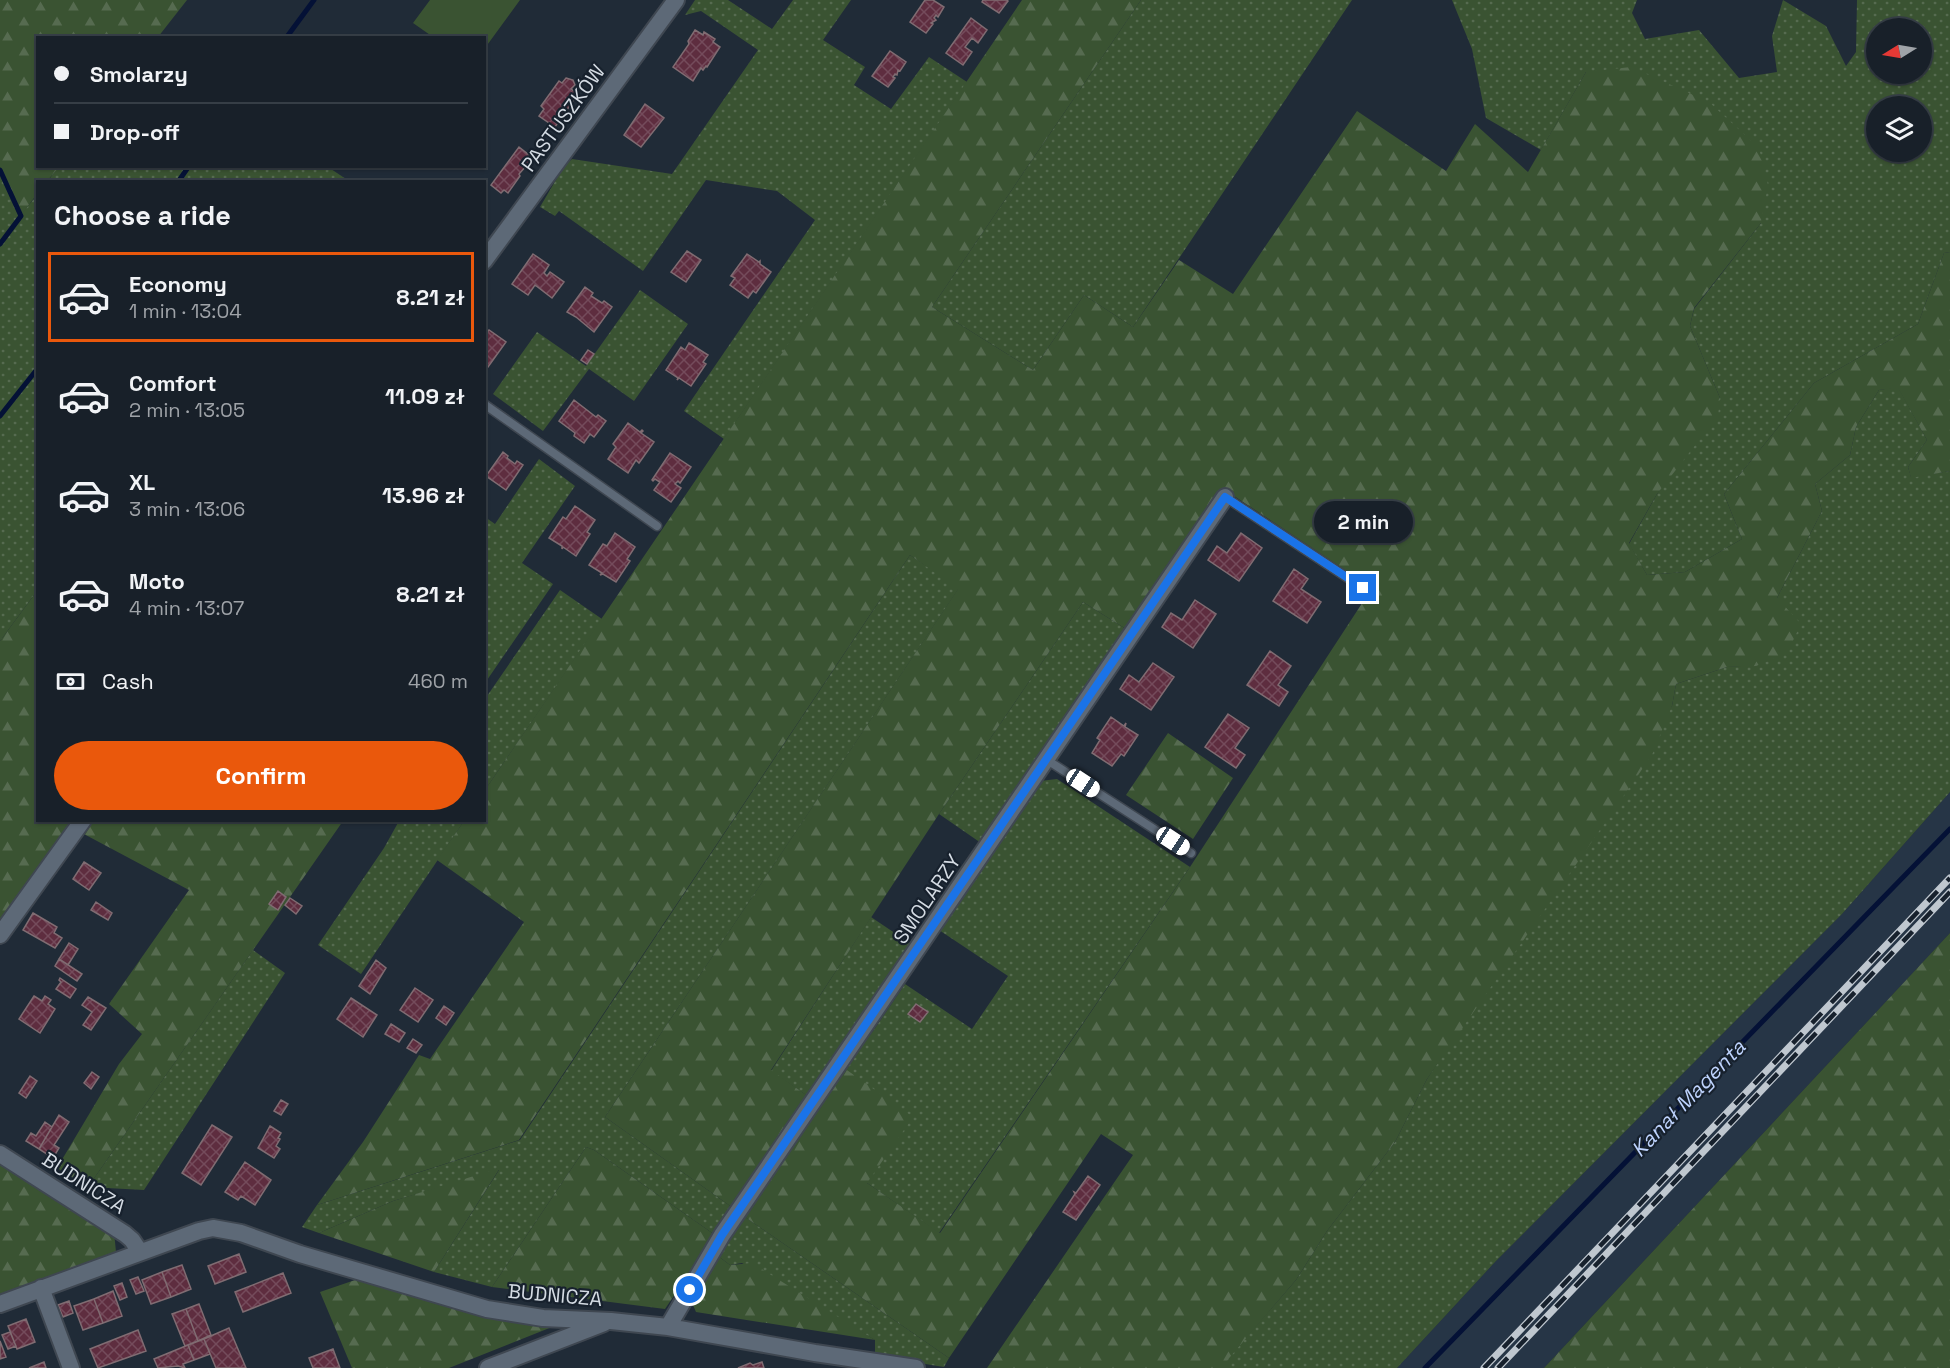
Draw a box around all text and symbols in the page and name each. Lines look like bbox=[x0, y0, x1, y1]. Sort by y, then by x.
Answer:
north arrow bbox=[1866, 18, 1932, 84]
map controls bbox=[1866, 18, 1932, 162]
street label: PASTUSZKÓW bbox=[515, 59, 611, 177]
text: Smolarzy bbox=[90, 60, 188, 88]
button: layers bbox=[1866, 96, 1932, 162]
text: Drop-off bbox=[90, 118, 180, 146]
text: Choose a ride bbox=[54, 198, 231, 233]
icon: car bbox=[57, 270, 111, 324]
text: Economy bbox=[129, 270, 227, 298]
text: 8.21 zł bbox=[396, 283, 465, 311]
text: 1 min · 13:04 bbox=[129, 298, 242, 324]
icon: car bbox=[57, 369, 111, 423]
text: Comfort bbox=[129, 369, 217, 397]
text: 11.09 zł bbox=[385, 382, 465, 410]
text: 2 min · 13:05 bbox=[129, 397, 245, 423]
icon: car bbox=[57, 468, 111, 522]
text: XL bbox=[129, 468, 155, 496]
text: 13.96 zł bbox=[382, 481, 465, 509]
text: 3 min · 13:06 bbox=[129, 496, 245, 522]
callout: 2 min bbox=[1314, 501, 1412, 543]
text: 2 min bbox=[1338, 509, 1389, 535]
icon: car bbox=[57, 567, 111, 621]
text: Moto bbox=[129, 567, 185, 595]
route end bbox=[1349, 574, 1376, 601]
text: 8.21 zł bbox=[396, 580, 465, 608]
text: 4 min · 13:07 bbox=[129, 595, 244, 621]
icon: cash bbox=[54, 665, 87, 698]
text: Cash bbox=[102, 667, 154, 695]
text: 460 m bbox=[408, 668, 468, 694]
button: Confirm bbox=[54, 741, 468, 810]
car bbox=[1063, 766, 1103, 800]
car bbox=[1153, 824, 1193, 858]
street label: SMOLARZY bbox=[887, 849, 967, 949]
water label: Kanał Magenta bbox=[1625, 1033, 1751, 1162]
street label: BUDNICZA bbox=[37, 1146, 131, 1220]
route start bbox=[676, 1276, 703, 1303]
street label: BUDNICZA bbox=[507, 1278, 604, 1312]

